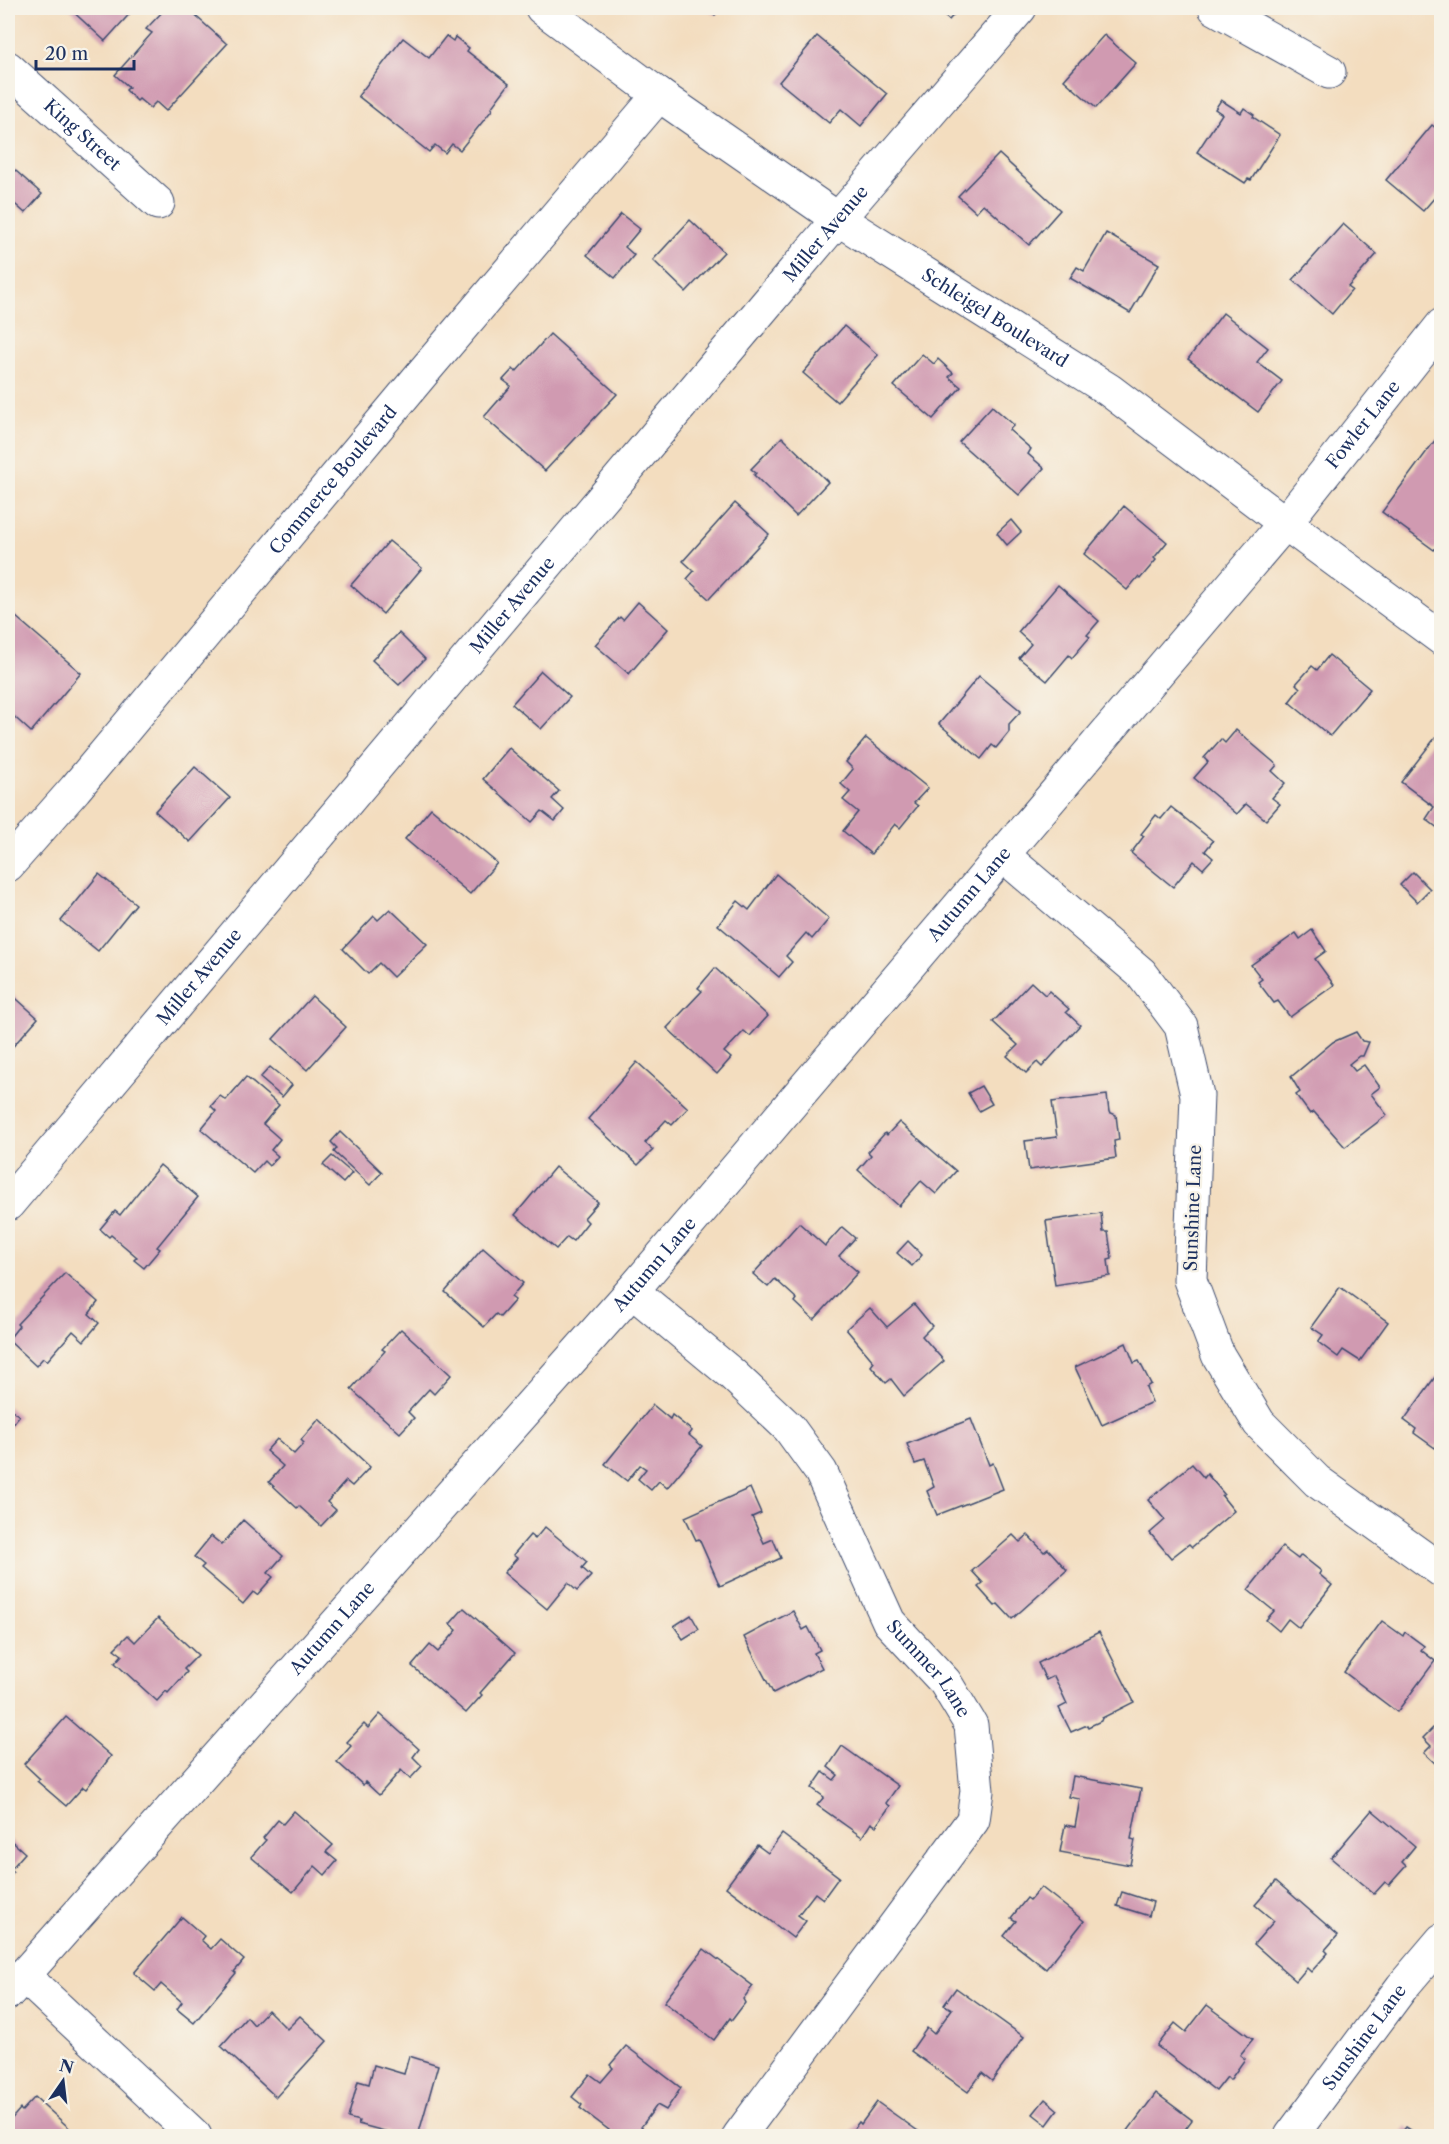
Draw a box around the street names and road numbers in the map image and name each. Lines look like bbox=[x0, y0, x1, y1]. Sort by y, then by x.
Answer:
street label: King Street bbox=[39, 95, 126, 176]
street label: Miller Avenue bbox=[779, 181, 873, 286]
street label: Schleigel Boulevard bbox=[917, 264, 1072, 372]
street label: Fowler Lane bbox=[1321, 376, 1405, 473]
street label: Commerce Boulevard bbox=[265, 401, 402, 559]
street label: Miller Avenue bbox=[466, 552, 560, 658]
street label: Autumn Lane bbox=[922, 843, 1016, 947]
street label: Miller Avenue bbox=[152, 924, 246, 1030]
street label: Sunshine Lane bbox=[1180, 1144, 1206, 1272]
street label: Autumn Lane bbox=[607, 1213, 701, 1317]
street label: Autumn Lane bbox=[284, 1577, 379, 1680]
street label: Summer Lane bbox=[882, 1615, 975, 1721]
street label: Sunshine Lane bbox=[1318, 1980, 1411, 2095]

